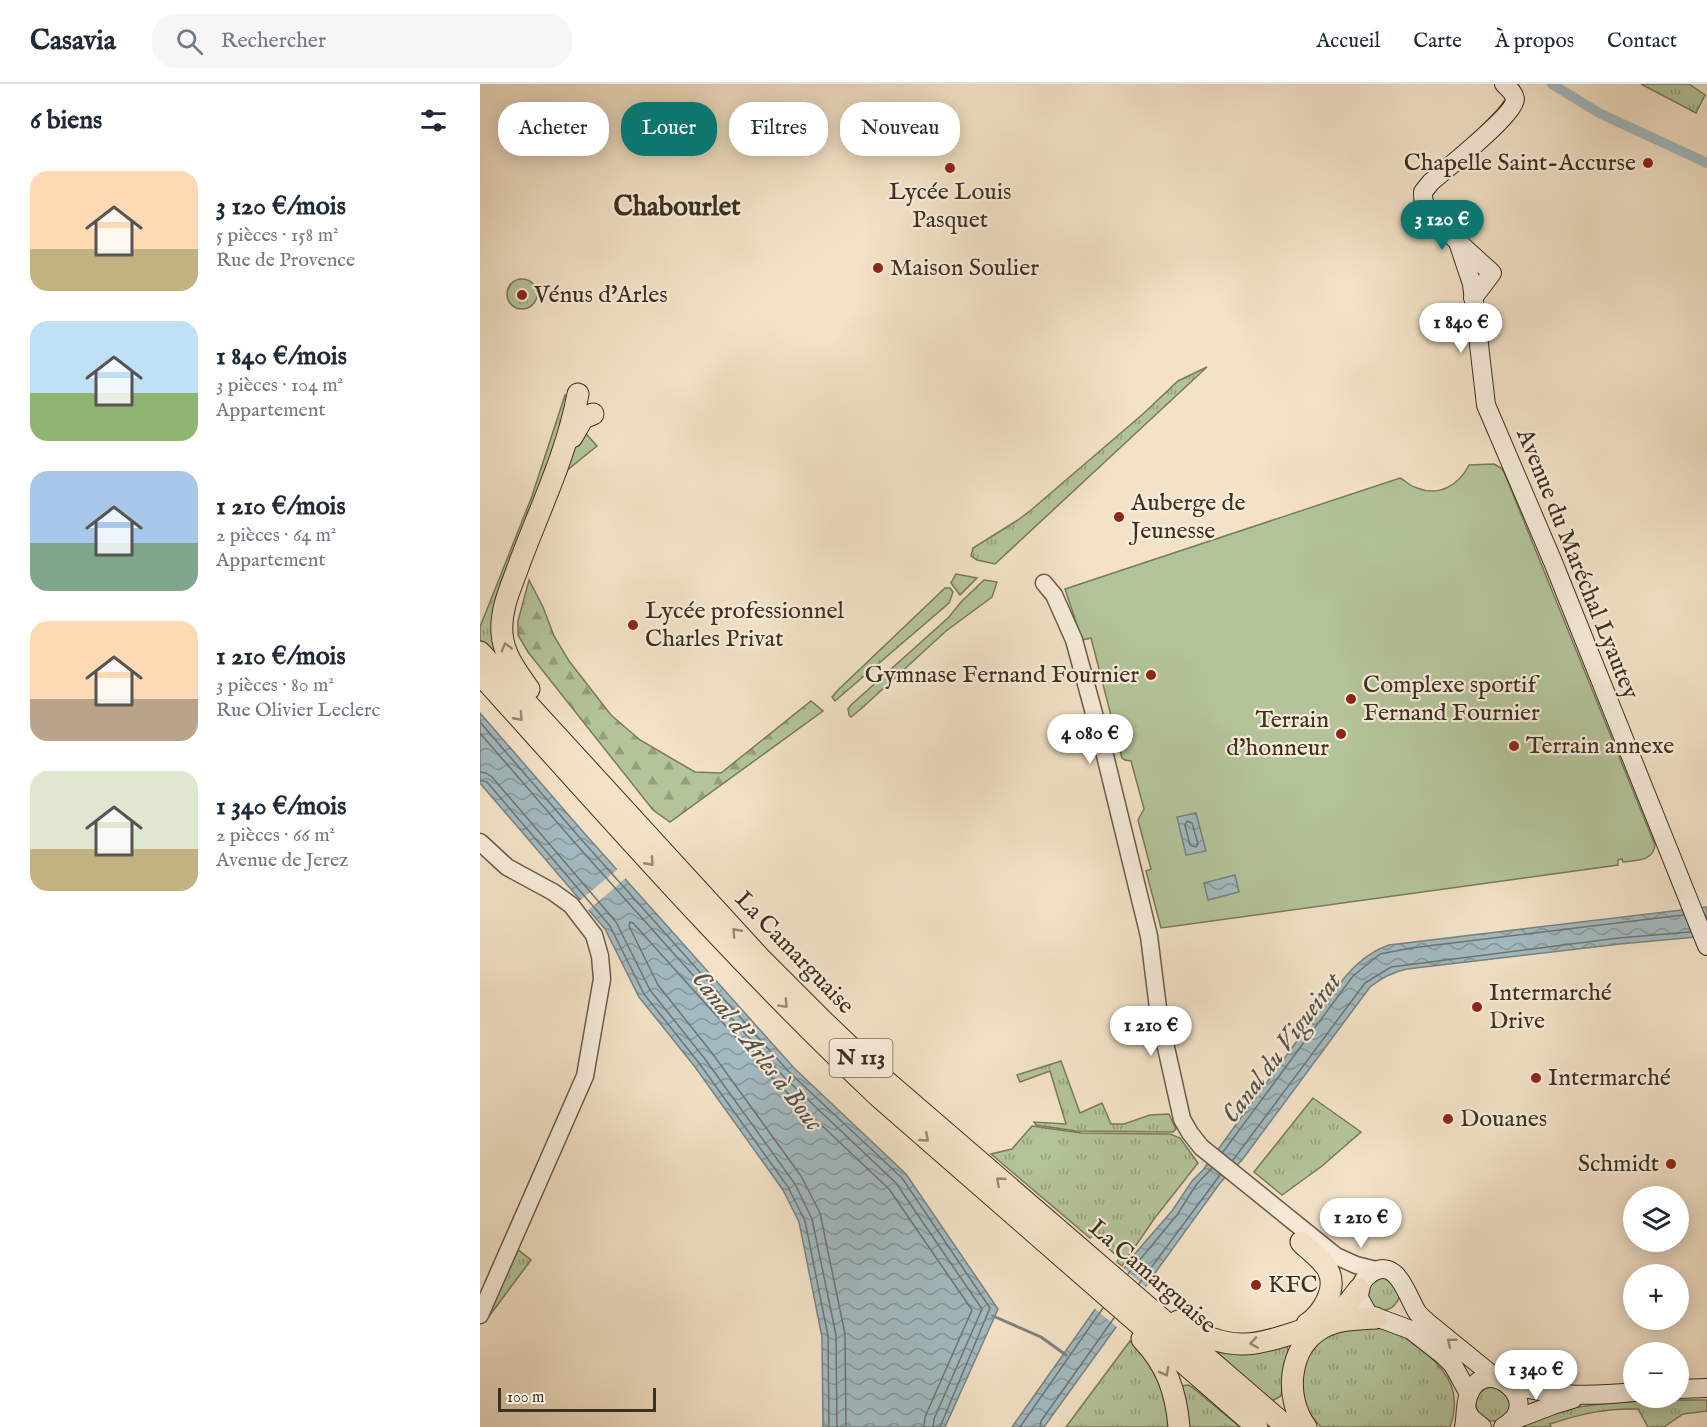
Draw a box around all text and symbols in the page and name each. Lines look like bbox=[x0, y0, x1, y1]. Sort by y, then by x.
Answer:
search box bbox=[152, 14, 572, 68]
text: Casavia bbox=[30, 24, 116, 59]
icon: search bbox=[173, 25, 206, 58]
text: Rechercher bbox=[221, 27, 326, 55]
text: Accueil bbox=[1316, 28, 1380, 55]
text: Carte bbox=[1413, 28, 1462, 55]
text: À propos bbox=[1495, 28, 1574, 55]
text: Contact bbox=[1607, 28, 1677, 55]
chip: Acheter bbox=[498, 102, 609, 156]
chip: Louer bbox=[621, 102, 717, 156]
chip: Filtres bbox=[729, 102, 828, 156]
chip: Nouveau bbox=[840, 102, 960, 156]
text: 6 biens bbox=[30, 104, 102, 137]
icon: filters bbox=[417, 104, 450, 137]
place label: Chapelle Saint-Accurse bbox=[1404, 148, 1636, 179]
marker: Chapelle Saint-Accurse bbox=[1641, 156, 1655, 170]
marker: Lycée Louis Pasquet bbox=[943, 161, 957, 175]
place label: Lycée Louis Pasquet bbox=[888, 177, 1012, 236]
text: 3 120 €/mois bbox=[216, 190, 346, 223]
district label: Chabourlet bbox=[613, 191, 741, 225]
icon: home bbox=[78, 195, 150, 267]
pin: 3 120 € bbox=[1387, 200, 1497, 251]
text: 3 120 € bbox=[1415, 207, 1469, 232]
text: 5 pièces · 158 m² bbox=[216, 223, 339, 248]
text: Rue de Provence bbox=[216, 248, 355, 273]
place label: Maison Soulier bbox=[890, 253, 1039, 284]
marker: Maison Soulier bbox=[871, 261, 885, 275]
place label: Vénus d'Arles bbox=[533, 280, 668, 311]
marker: Vénus d'Arles bbox=[515, 288, 529, 302]
pin: 1 840 € bbox=[1406, 303, 1516, 354]
text: 1 840 € bbox=[1433, 310, 1489, 335]
text: 1 840 €/mois bbox=[216, 340, 347, 373]
icon: home bbox=[78, 345, 150, 417]
text: 3 pièces · 104 m² bbox=[216, 373, 343, 398]
text: Appartement bbox=[216, 398, 325, 423]
street label: Avenue du Maréchal Lyautey bbox=[1508, 423, 1646, 704]
place label: Auberge de Jeunesse bbox=[1128, 488, 1245, 547]
text: 1 210 €/mois bbox=[216, 490, 346, 523]
icon: home bbox=[78, 495, 150, 567]
marker: Auberge de Jeunesse bbox=[1112, 510, 1126, 524]
text: 2 pièces · 64 m² bbox=[216, 523, 337, 548]
text: Appartement bbox=[216, 548, 325, 573]
place label: Lycée professionnel Charles Privat bbox=[645, 596, 845, 655]
marker: Lycée professionnel Charles Privat bbox=[626, 618, 640, 632]
text: 1 210 €/mois bbox=[216, 640, 346, 673]
one-way arrow bbox=[501, 642, 513, 653]
icon: home bbox=[78, 645, 150, 717]
place label: Gymnase Fernand Fournier bbox=[865, 660, 1139, 691]
marker: Gymnase Fernand Fournier bbox=[1144, 668, 1158, 682]
place label: Complexe sportif Fernand Fournier bbox=[1363, 670, 1541, 729]
text: 3 pièces · 80 m² bbox=[216, 673, 334, 698]
marker: Complexe sportif Fernand Fournier bbox=[1344, 692, 1358, 706]
text: Rue Olivier Leclerc bbox=[216, 698, 380, 723]
place label: Terrain d'honneur bbox=[1226, 705, 1329, 764]
one-way arrow bbox=[512, 711, 523, 721]
pin: 4 080 € bbox=[1035, 714, 1145, 765]
text: 4 080 € bbox=[1061, 721, 1119, 746]
marker: Terrain d'honneur bbox=[1334, 727, 1348, 741]
place label: Terrain annexe bbox=[1526, 731, 1674, 762]
marker: Terrain annexe bbox=[1507, 739, 1521, 753]
text: 1 340 €/mois bbox=[216, 790, 346, 823]
icon: home bbox=[78, 795, 150, 867]
text: 2 pièces · 66 m² bbox=[216, 823, 335, 848]
text: Avenue de Jerez bbox=[216, 848, 348, 873]
one-way arrow bbox=[643, 855, 654, 866]
street label: La Camarguaise bbox=[727, 885, 861, 1021]
one-way arrow bbox=[733, 928, 744, 939]
water label: Canal d'Arles à Bouc bbox=[684, 964, 831, 1139]
water label: Canal du Vigueirat bbox=[1215, 965, 1351, 1130]
place label: Intermarché Drive bbox=[1489, 978, 1612, 1037]
one-way arrow bbox=[776, 996, 787, 1007]
marker: Intermarché Drive bbox=[1470, 1000, 1484, 1014]
pin: 1 210 € bbox=[1096, 1006, 1206, 1057]
text: 1 210 € bbox=[1124, 1013, 1178, 1038]
road number: N 113 bbox=[830, 1039, 892, 1077]
place label: Intermarché bbox=[1548, 1063, 1671, 1094]
marker: Intermarché bbox=[1529, 1071, 1543, 1085]
place label: Douanes bbox=[1460, 1104, 1547, 1135]
marker: Douanes bbox=[1441, 1112, 1455, 1126]
one-way arrow bbox=[918, 1131, 929, 1142]
place label: Schmidt bbox=[1578, 1149, 1659, 1180]
marker: Schmidt bbox=[1664, 1157, 1678, 1171]
one-way arrow bbox=[996, 1177, 1007, 1188]
map controls bbox=[1623, 1186, 1689, 1408]
button: layers bbox=[1623, 1186, 1689, 1252]
pin: 1 210 € bbox=[1306, 1198, 1416, 1249]
text: 1 210 € bbox=[1334, 1205, 1388, 1230]
street label: La Camarguaise bbox=[1082, 1213, 1222, 1341]
button: + bbox=[1623, 1264, 1689, 1330]
place label: KFC bbox=[1268, 1270, 1318, 1301]
marker: KFC bbox=[1249, 1278, 1263, 1292]
one-way arrow bbox=[1250, 1336, 1259, 1348]
one-way arrow bbox=[1447, 1339, 1458, 1350]
button: − bbox=[1623, 1342, 1689, 1408]
pin: 1 340 € bbox=[1481, 1350, 1591, 1401]
text: 1 340 € bbox=[1509, 1357, 1564, 1382]
one-way arrow bbox=[1158, 1366, 1169, 1376]
scale bar bbox=[498, 1385, 656, 1412]
text: 100 m bbox=[507, 1388, 544, 1408]

